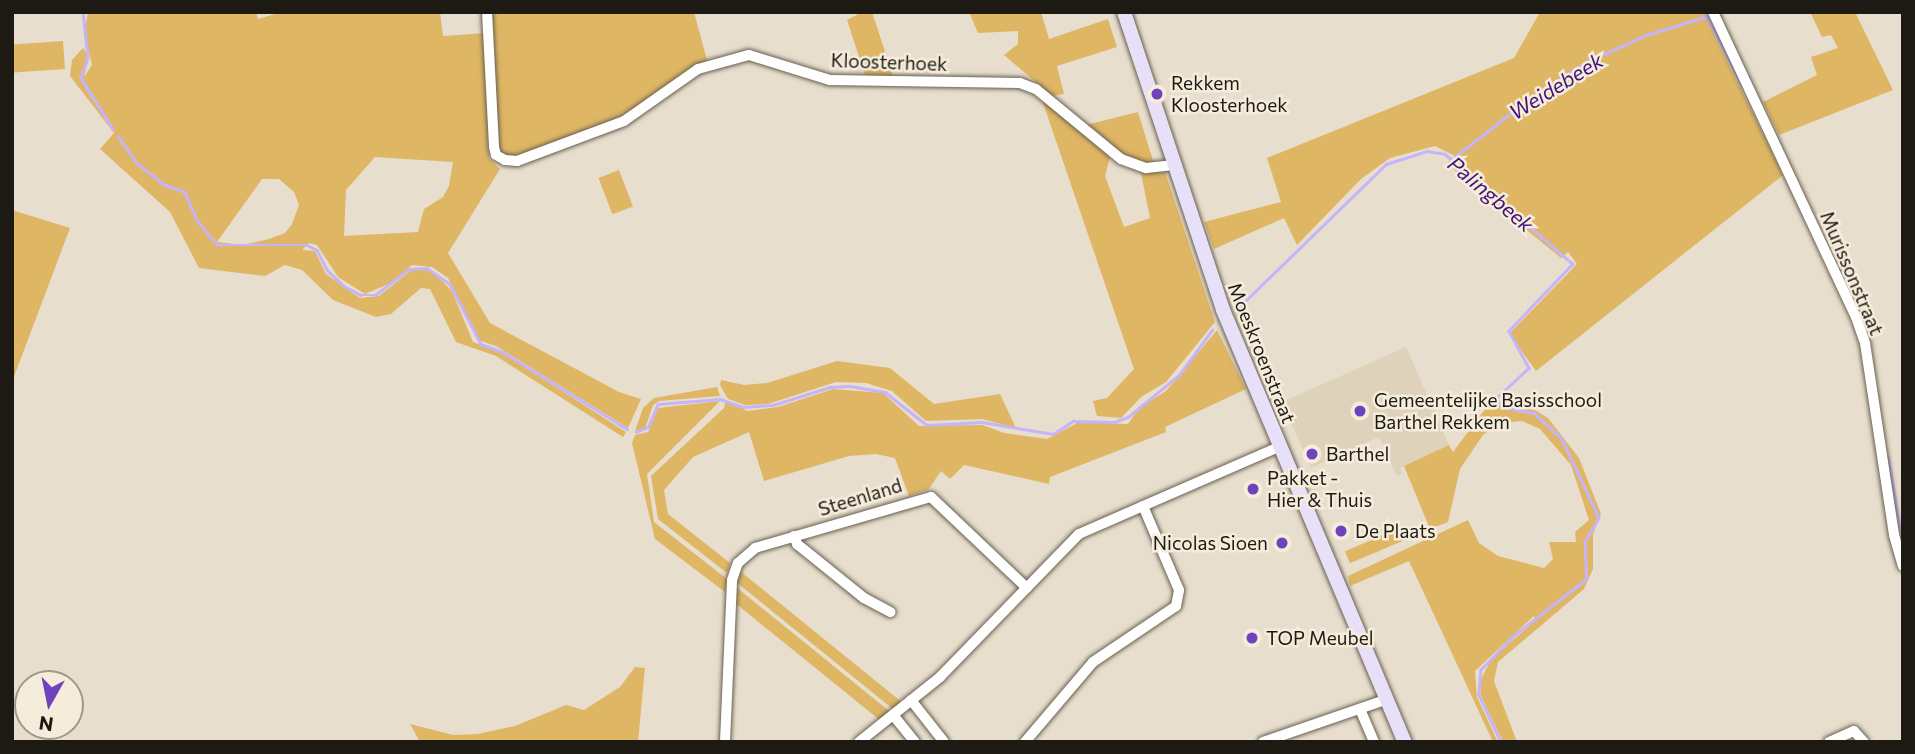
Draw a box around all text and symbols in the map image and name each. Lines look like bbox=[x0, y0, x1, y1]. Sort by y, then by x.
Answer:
water label: Weidebeek bbox=[1504, 47, 1608, 125]
street label: Kloosterhoek bbox=[830, 49, 948, 75]
place label: Rekkem Kloosterhoek bbox=[1171, 72, 1288, 116]
marker: Rekkem Kloosterhoek bbox=[1149, 86, 1165, 102]
water label: Palingbeek bbox=[1443, 151, 1539, 237]
street label: Murissonstraat bbox=[1816, 208, 1888, 338]
street label: Moeskroenstraat bbox=[1223, 279, 1301, 427]
place label: Gemeentelijke Basisschool Barthel Rekkem bbox=[1374, 389, 1602, 433]
marker: Gemeentelijke Basisschool Barthel Rekkem bbox=[1352, 403, 1368, 419]
place label: Barthel bbox=[1326, 443, 1389, 465]
marker: Barthel bbox=[1304, 446, 1320, 462]
place label: Pakket - Hier & Thuis bbox=[1267, 467, 1372, 511]
street label: Steenland bbox=[815, 474, 905, 520]
marker: Pakket - Hier & Thuis bbox=[1245, 481, 1261, 497]
place label: De Plaats bbox=[1355, 520, 1436, 542]
marker: De Plaats bbox=[1333, 523, 1349, 539]
place label: Nicolas Sioen bbox=[1153, 532, 1268, 554]
marker: Nicolas Sioen bbox=[1274, 535, 1290, 551]
place label: TOP Meubel bbox=[1266, 627, 1374, 649]
marker: TOP Meubel bbox=[1244, 630, 1260, 646]
north arrow bbox=[14, 670, 84, 740]
text: N bbox=[37, 712, 55, 737]

